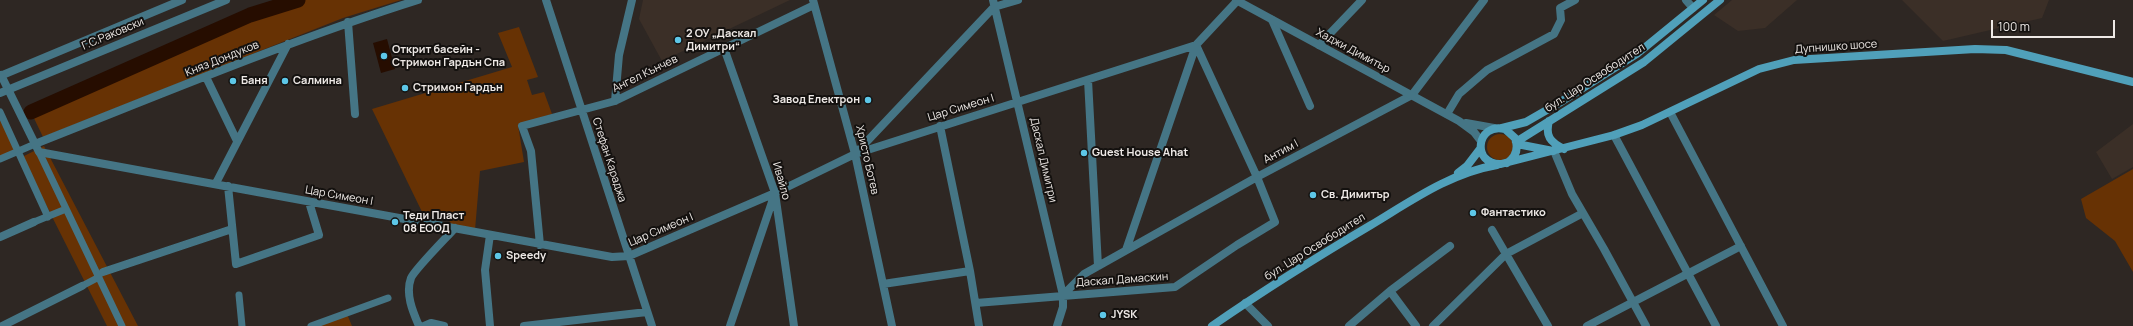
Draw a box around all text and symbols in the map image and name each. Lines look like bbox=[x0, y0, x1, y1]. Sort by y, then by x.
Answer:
scale bar bbox=[1993, 12, 2117, 38]
street label: Г.С.Раковски bbox=[80, 15, 146, 53]
text: 100 m bbox=[1998, 18, 2030, 35]
street label: Хаджи Димитър bbox=[1314, 26, 1392, 76]
place label: 2 ОУ „Даскал Димитри“ bbox=[686, 27, 756, 53]
marker: 2 ОУ „Даскал Димитри“ bbox=[673, 35, 683, 45]
street label: Княз Дондуков bbox=[183, 38, 261, 80]
street label: Дупнишко шосе bbox=[1794, 38, 1878, 56]
street label: бул. Цар Освободител bbox=[1543, 41, 1647, 115]
place label: Открит басейн - Стримон Гардън Спа bbox=[392, 43, 505, 69]
marker: Открит басейн - Стримон Гардън Спа bbox=[379, 51, 389, 61]
street label: Ангел Кънчев bbox=[610, 53, 680, 95]
place label: Баня bbox=[241, 74, 268, 88]
place label: Салмина bbox=[293, 74, 342, 88]
marker: Баня bbox=[228, 76, 238, 86]
marker: Салмина bbox=[280, 76, 290, 86]
place label: Стримон Гардън bbox=[413, 81, 503, 95]
marker: Стримон Гардън bbox=[400, 83, 410, 93]
street label: Цар Симеон I bbox=[926, 92, 996, 124]
place label: Завод Електрон bbox=[773, 93, 860, 107]
marker: Завод Електрон bbox=[863, 95, 873, 105]
street label: Стефан Караджа bbox=[589, 116, 629, 204]
street label: Даскал Димитри bbox=[1027, 116, 1059, 204]
street label: Христо Ботев bbox=[853, 124, 881, 196]
street label: Антим I bbox=[1261, 137, 1301, 167]
place label: Guest House Ahat bbox=[1092, 146, 1188, 160]
marker: Guest House Ahat bbox=[1079, 148, 1089, 158]
street label: Ивайло bbox=[769, 161, 793, 201]
street label: Цар Симеон I bbox=[304, 184, 374, 208]
place label: Св. Димитър bbox=[1321, 188, 1390, 202]
marker: Св. Димитър bbox=[1308, 190, 1318, 200]
place label: Фантастико bbox=[1481, 206, 1546, 220]
marker: Фантастико bbox=[1468, 208, 1478, 218]
place label: Теди Пласт 08 ЕООД bbox=[403, 209, 464, 235]
street label: Цар Симеон I bbox=[627, 211, 695, 249]
street label: бул. Цар Освободител bbox=[1262, 211, 1368, 283]
marker: Теди Пласт 08 ЕООД bbox=[390, 217, 400, 227]
place label: Speedy bbox=[506, 249, 546, 263]
marker: Speedy bbox=[493, 251, 503, 261]
street label: Даскал Дамаскин bbox=[1075, 270, 1169, 290]
place label: JYSK bbox=[1111, 308, 1137, 322]
marker: JYSK bbox=[1098, 310, 1108, 320]

